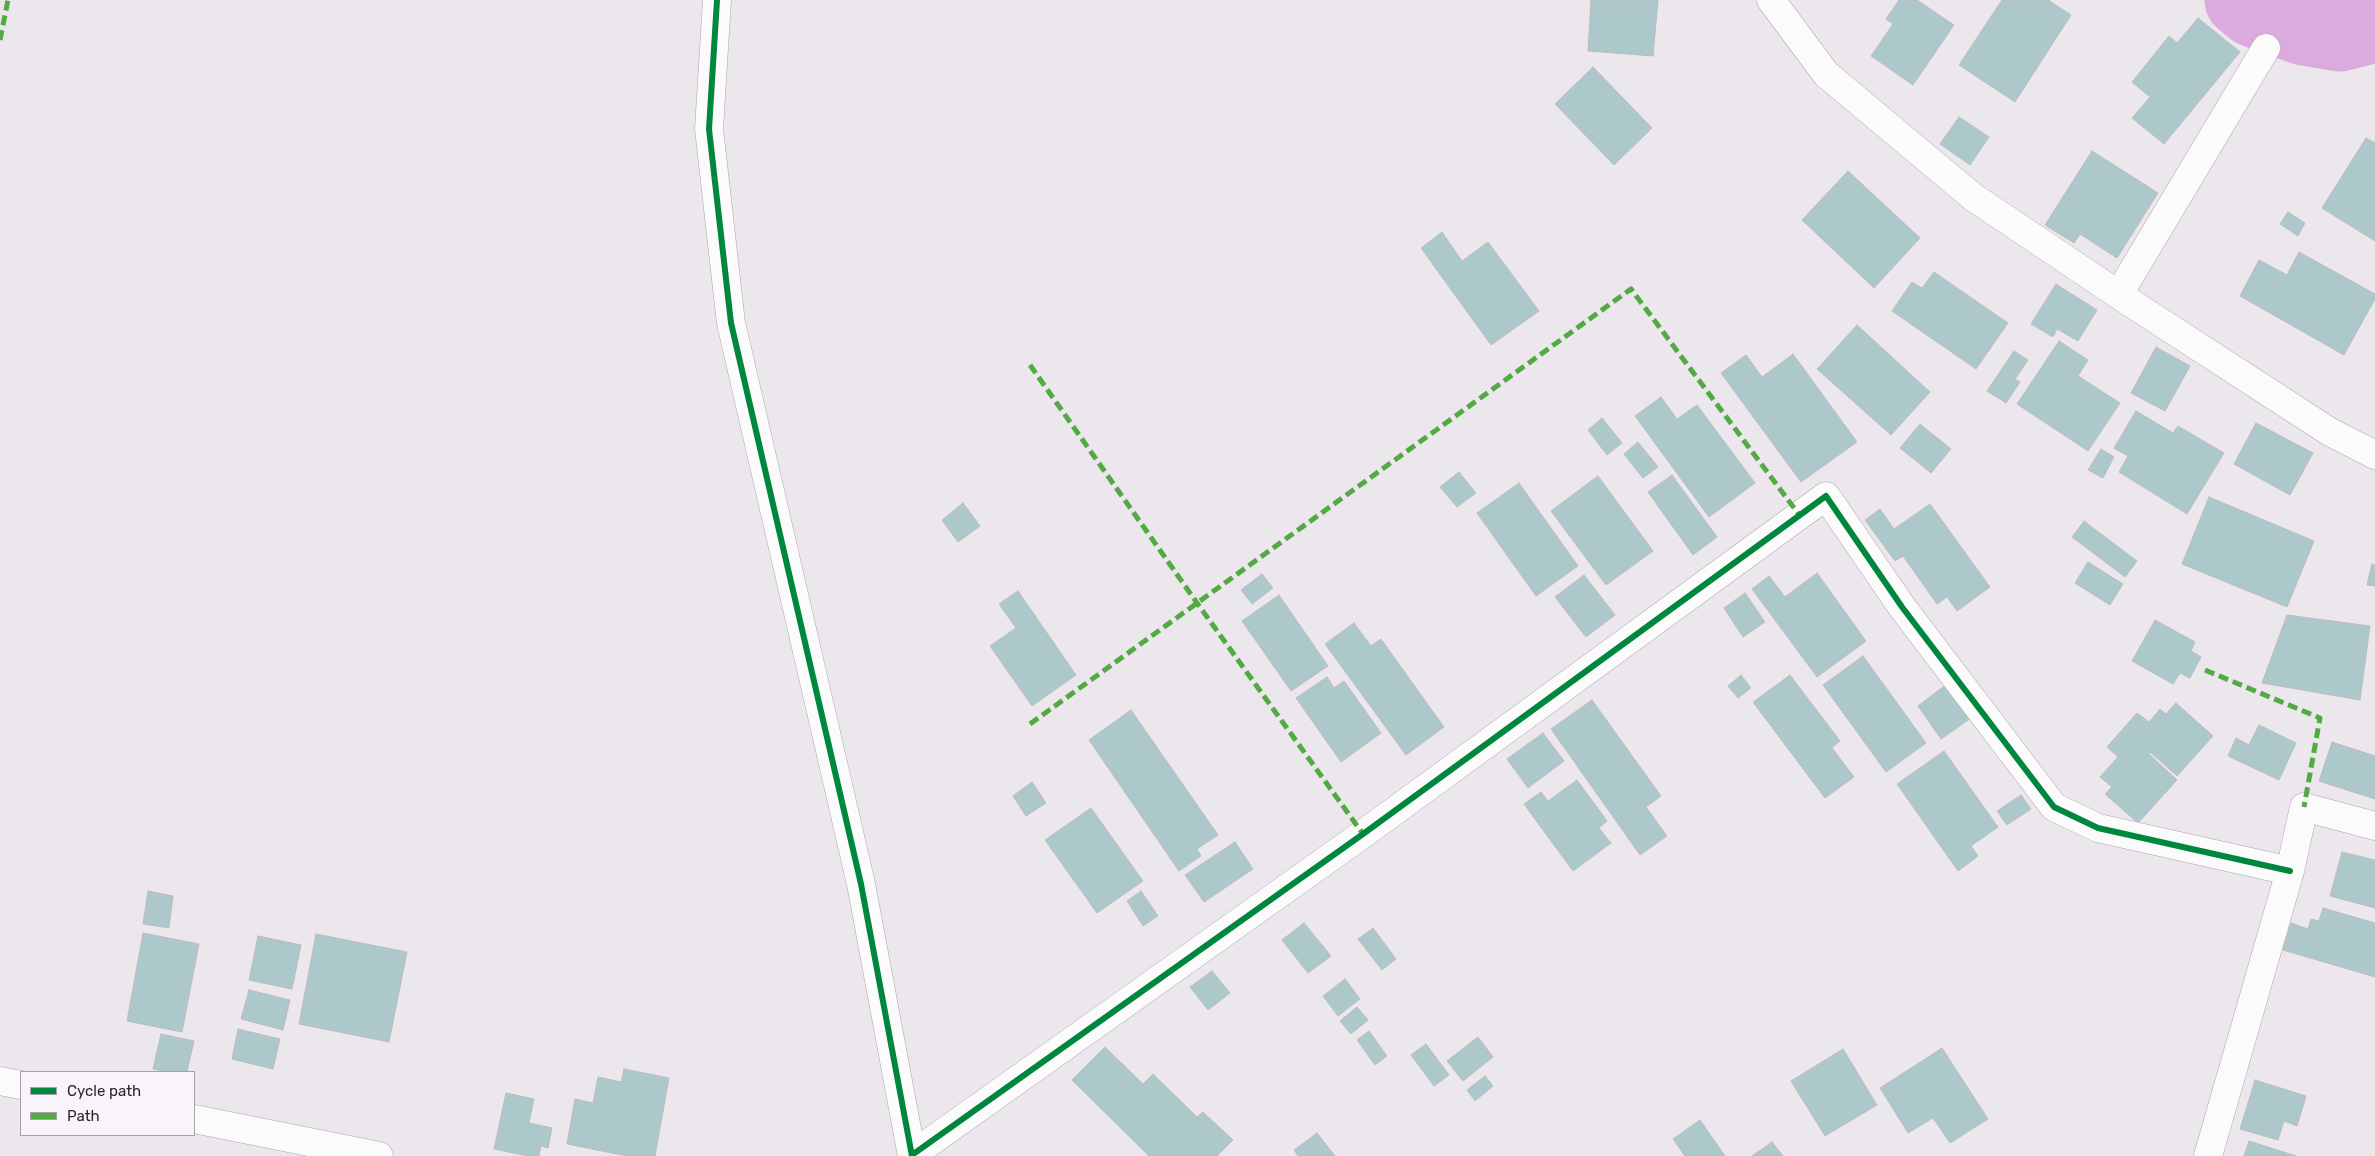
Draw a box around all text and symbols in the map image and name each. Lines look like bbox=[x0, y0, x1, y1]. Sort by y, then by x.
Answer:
legend bbox=[20, 1071, 195, 1136]
text: Cycle path bbox=[67, 1082, 141, 1100]
text: Path bbox=[67, 1107, 100, 1125]

